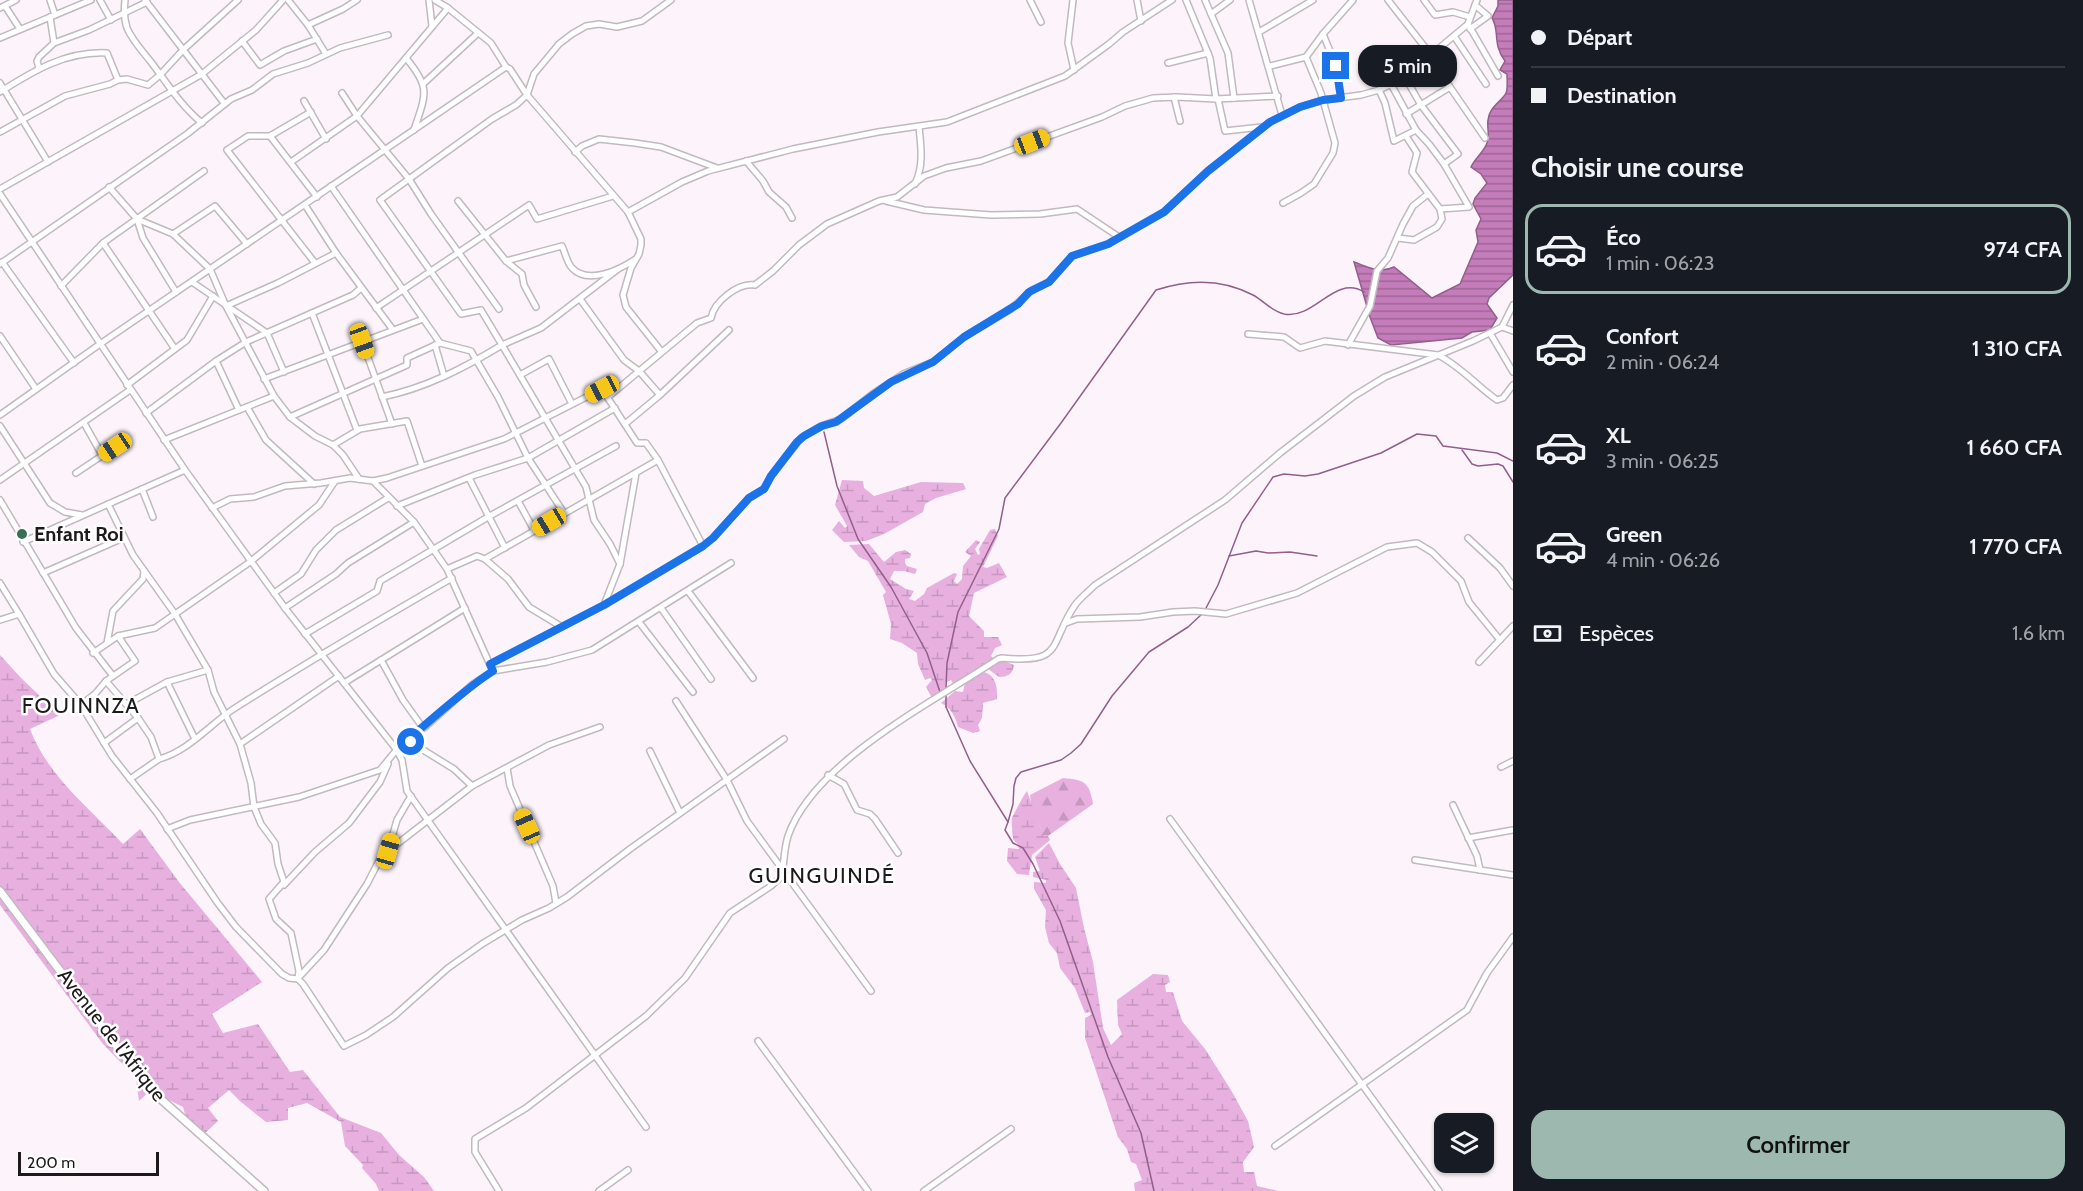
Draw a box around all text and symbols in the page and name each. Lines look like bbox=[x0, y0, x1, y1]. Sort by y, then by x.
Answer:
text: Départ bbox=[1567, 24, 1632, 51]
callout: 5 min bbox=[1357, 45, 1456, 87]
route end bbox=[1322, 52, 1349, 79]
text: 5 min bbox=[1383, 54, 1432, 78]
text: Destination bbox=[1567, 82, 1677, 109]
car bbox=[1012, 127, 1052, 157]
text: Choisir une course bbox=[1531, 151, 1744, 184]
icon: car bbox=[1534, 222, 1588, 276]
text: Éco bbox=[1606, 224, 1641, 251]
text: 974 CFA bbox=[1983, 236, 2062, 263]
text: 1 min · 06:23 bbox=[1606, 251, 1715, 275]
car bbox=[347, 321, 377, 361]
icon: car bbox=[1534, 321, 1588, 375]
text: Confort bbox=[1606, 323, 1679, 350]
text: 1 310 CFA bbox=[1972, 335, 2062, 362]
text: 2 min · 06:24 bbox=[1606, 350, 1719, 374]
car bbox=[582, 373, 622, 405]
icon: car bbox=[1534, 420, 1588, 474]
text: XL bbox=[1606, 422, 1631, 449]
car bbox=[95, 429, 135, 465]
text: 1 660 CFA bbox=[1967, 434, 2062, 461]
text: 3 min · 06:25 bbox=[1606, 449, 1719, 473]
car bbox=[529, 505, 569, 539]
icon: car bbox=[1534, 519, 1588, 573]
text: Green bbox=[1606, 521, 1662, 548]
place label: Enfant Roi bbox=[34, 522, 124, 546]
marker: Enfant Roi bbox=[15, 527, 29, 541]
text: 1 770 CFA bbox=[1969, 533, 2062, 560]
text: 4 min · 06:26 bbox=[1606, 548, 1720, 572]
icon: cash bbox=[1531, 617, 1564, 650]
text: Espèces bbox=[1579, 620, 1654, 647]
text: 1.6 km bbox=[2012, 621, 2065, 645]
district label: FOUINNZA bbox=[22, 692, 140, 719]
route start bbox=[397, 728, 424, 755]
car bbox=[511, 806, 543, 846]
car bbox=[374, 831, 402, 871]
district label: GUINGUINDÉ bbox=[749, 862, 895, 889]
street label: Avenue de l'Afrique bbox=[53, 964, 171, 1106]
button: Confirmer bbox=[1531, 1110, 2065, 1179]
map controls bbox=[1434, 1113, 1494, 1173]
button: layers bbox=[1434, 1113, 1494, 1173]
scale bar bbox=[18, 1149, 159, 1176]
text: 200 m bbox=[27, 1153, 75, 1172]

